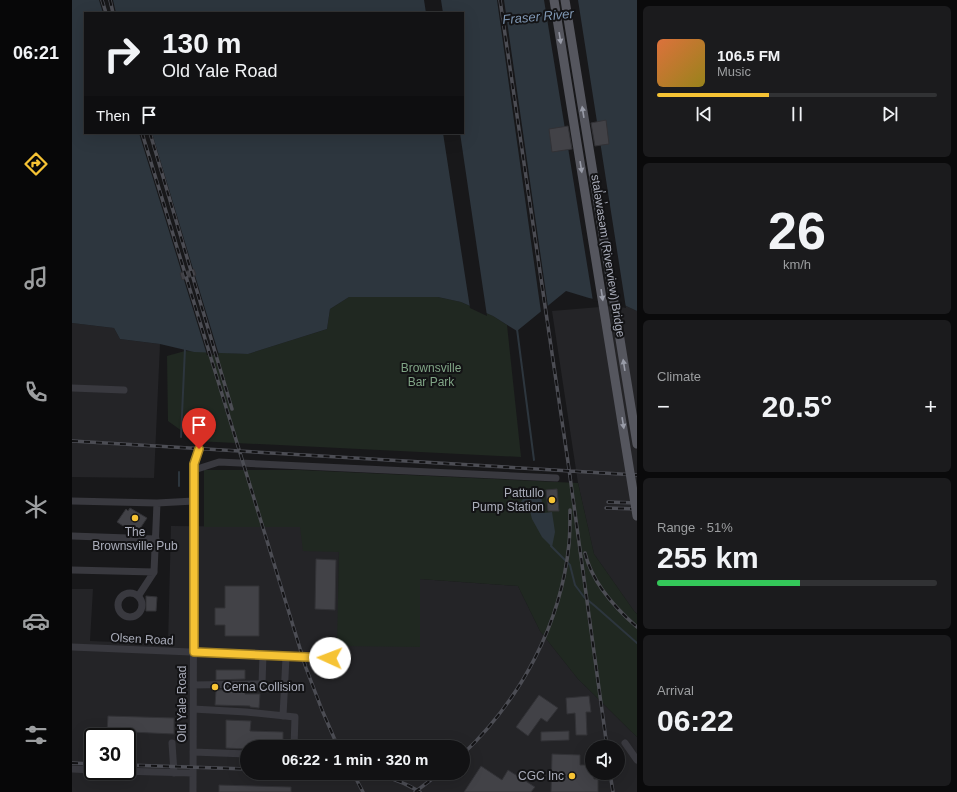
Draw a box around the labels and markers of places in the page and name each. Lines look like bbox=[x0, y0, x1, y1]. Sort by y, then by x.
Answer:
pin bbox=[182, 408, 216, 449]
place label: Pattullo Pump Station bbox=[472, 486, 544, 514]
marker: Pattullo Pump Station bbox=[547, 495, 557, 505]
marker: The Brownsville Pub bbox=[130, 513, 140, 523]
place label: The Brownsville Pub bbox=[92, 525, 178, 553]
place label: Cerna Collision bbox=[223, 680, 304, 694]
marker: Cerna Collision bbox=[210, 682, 220, 692]
place label: CGC Inc bbox=[518, 769, 564, 783]
marker: CGC Inc bbox=[567, 771, 577, 781]

